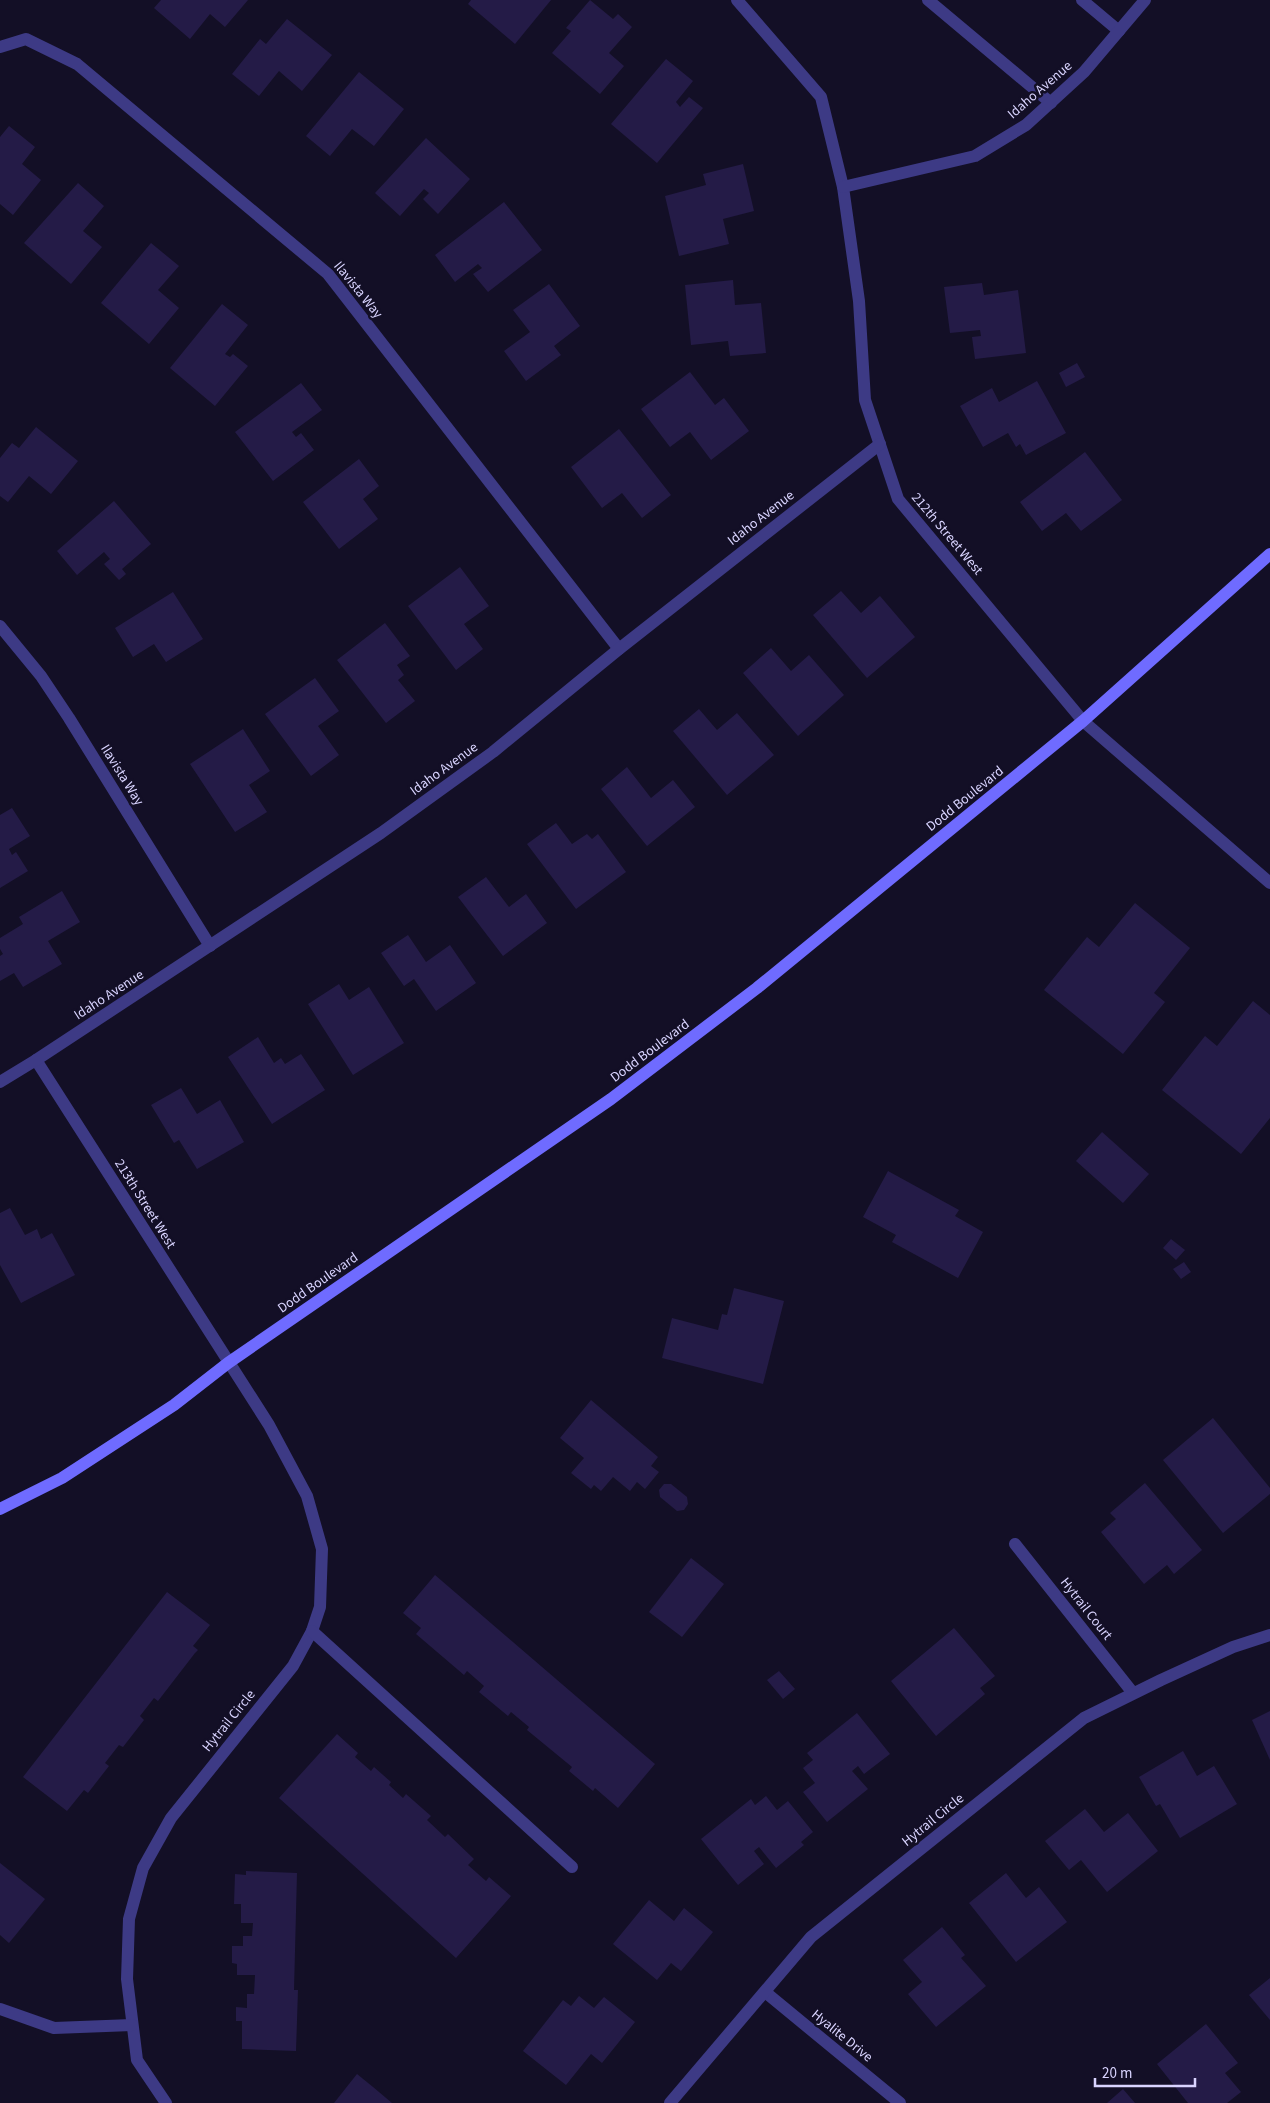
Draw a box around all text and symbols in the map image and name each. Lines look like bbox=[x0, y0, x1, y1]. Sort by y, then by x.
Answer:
street label: Idaho Avenue bbox=[1003, 56, 1077, 124]
street label: Ilavista Way bbox=[329, 257, 388, 323]
street label: Idaho Avenue bbox=[723, 486, 799, 550]
street label: 212th Street West bbox=[907, 488, 988, 580]
street label: Idaho Avenue bbox=[406, 737, 482, 801]
street label: Ilavista Way bbox=[95, 741, 149, 810]
street label: Dodd Boulevard bbox=[922, 762, 1008, 836]
street label: Idaho Avenue bbox=[70, 965, 148, 1025]
street label: Dodd Boulevard bbox=[606, 1015, 694, 1087]
street label: 213th Street West bbox=[109, 1155, 181, 1253]
street label: Dodd Boulevard bbox=[274, 1248, 362, 1318]
street label: Hytrail Court bbox=[1055, 1573, 1117, 1645]
street label: Hytrail Circle bbox=[198, 1686, 260, 1756]
street label: Hytrail Circle bbox=[898, 1789, 968, 1851]
street label: Hyalite Drive bbox=[807, 2005, 877, 2067]
scale bar bbox=[1095, 2056, 1195, 2088]
text: 20 m bbox=[1102, 2063, 1132, 2084]

